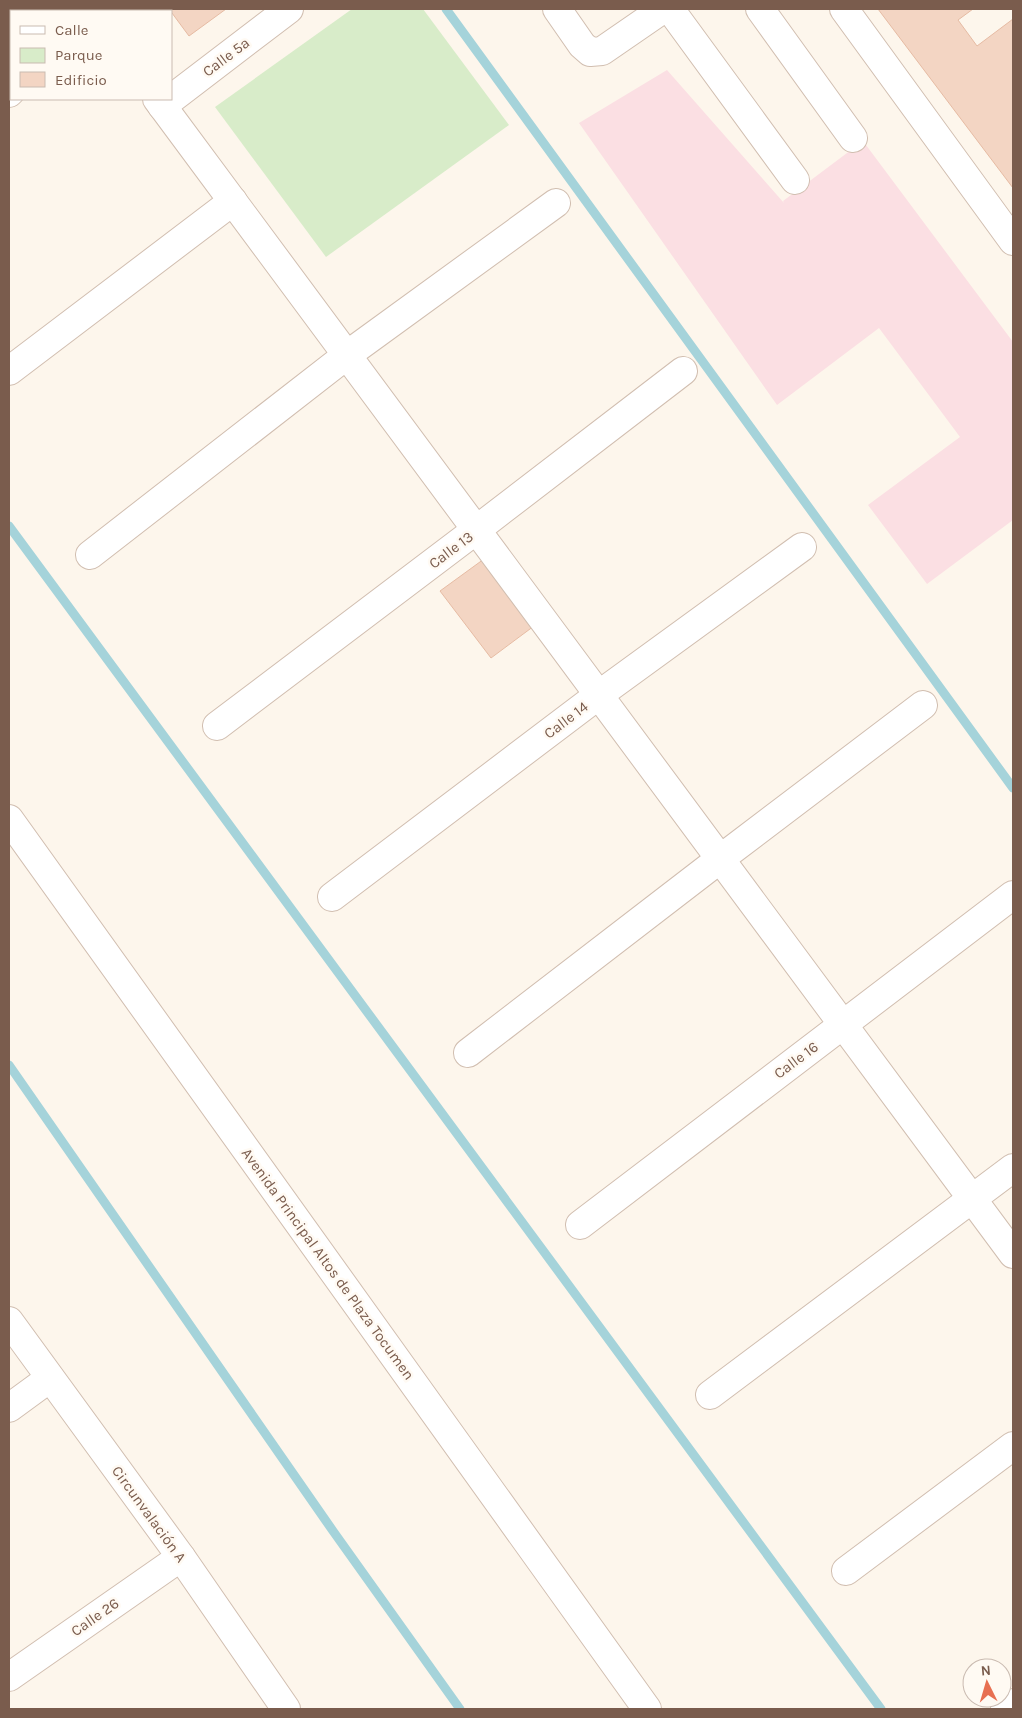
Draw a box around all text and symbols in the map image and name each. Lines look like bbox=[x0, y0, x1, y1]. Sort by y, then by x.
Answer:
legend bbox=[10, 10, 172, 100]
text: Calle bbox=[55, 21, 89, 39]
street label: Calle 5a bbox=[199, 34, 253, 80]
text: Parque bbox=[55, 46, 103, 64]
text: Edificio bbox=[55, 71, 107, 89]
street label: Calle 13 bbox=[425, 527, 477, 573]
street label: Calle 14 bbox=[540, 697, 592, 742]
street label: Calle 16 bbox=[770, 1038, 822, 1082]
street label: Avenida Principal Altos de Plaza Tocumen bbox=[238, 1145, 418, 1383]
street label: Circunvalación A bbox=[108, 1462, 190, 1566]
street label: Calle 26 bbox=[68, 1594, 122, 1640]
north arrow bbox=[962, 1658, 1012, 1708]
text: N bbox=[980, 1662, 992, 1679]

